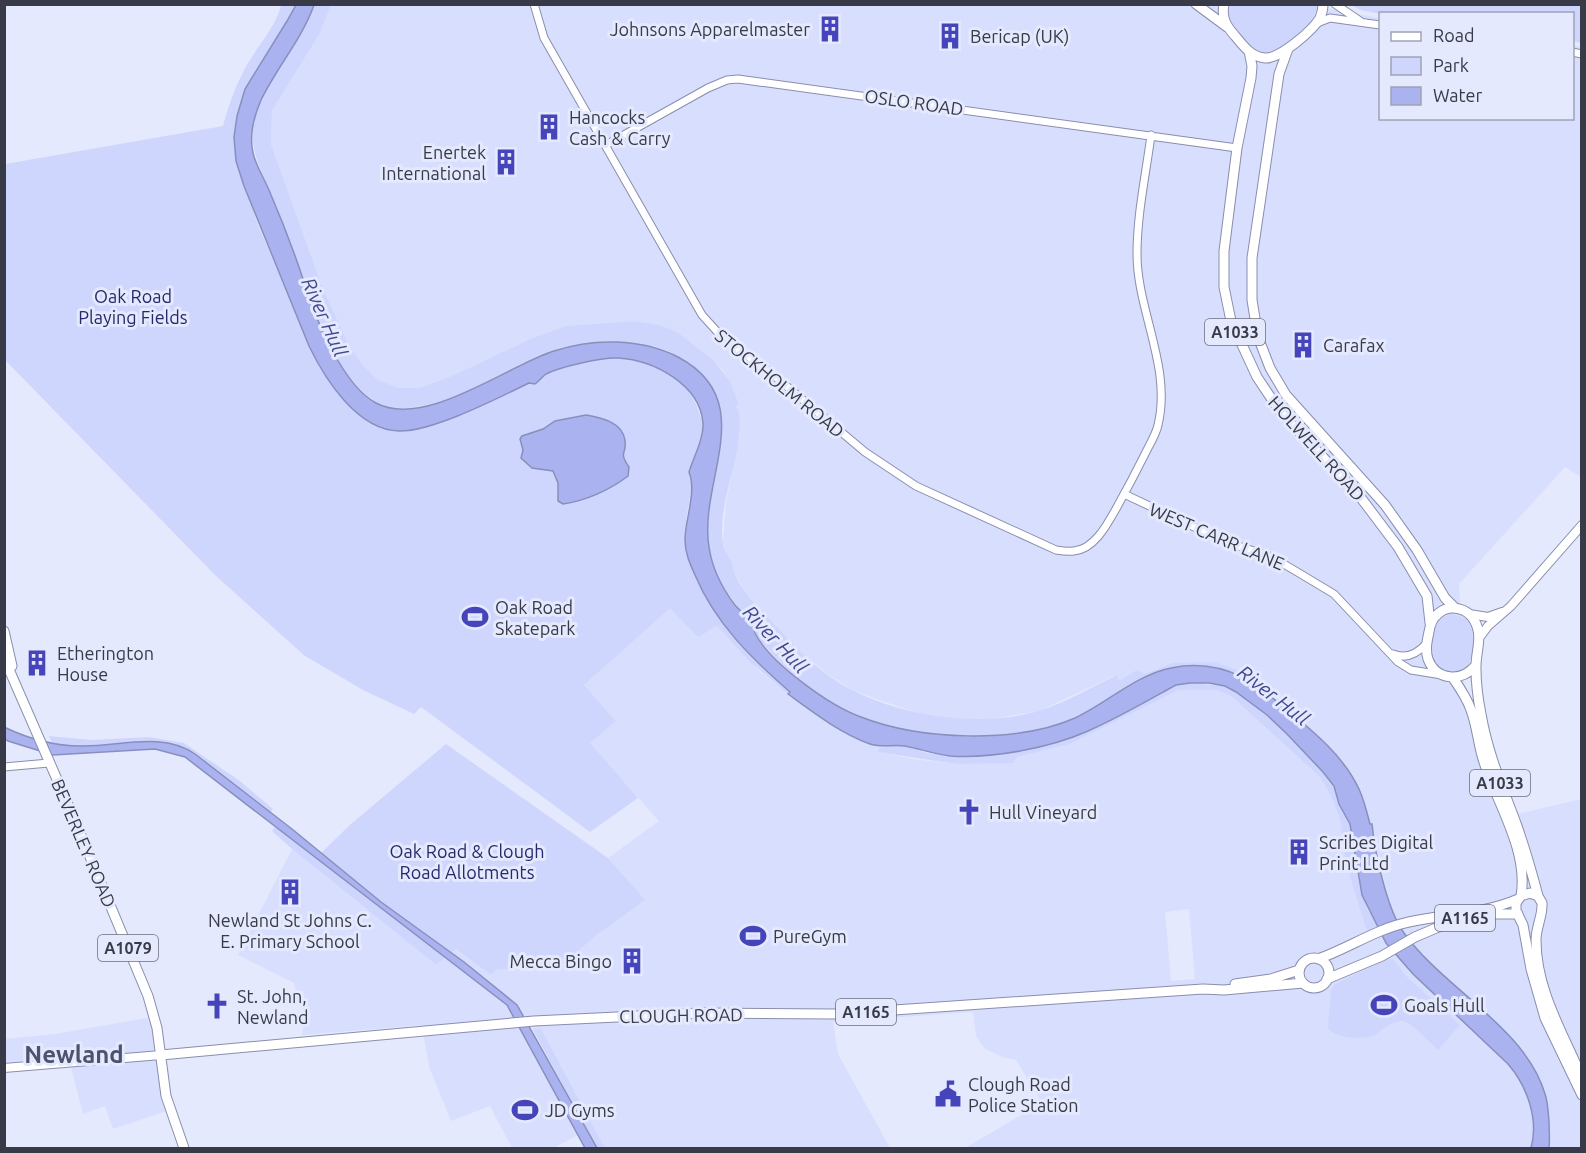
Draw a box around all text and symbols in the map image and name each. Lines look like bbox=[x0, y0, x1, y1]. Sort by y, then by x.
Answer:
legend bbox=[1379, 12, 1574, 120]
building icon: Johnsons Apparelmaster bbox=[815, 14, 845, 44]
place label: Johnsons Apparelmaster bbox=[610, 19, 810, 39]
building icon: Bericap (UK) bbox=[935, 21, 965, 51]
text: Road bbox=[1433, 25, 1475, 45]
place label: Bericap (UK) bbox=[970, 26, 1069, 47]
text: Park bbox=[1433, 55, 1469, 75]
street label: OSLO ROAD bbox=[863, 85, 965, 119]
text: Water bbox=[1433, 85, 1483, 105]
place label: Hancocks Cash & Carry bbox=[569, 107, 671, 148]
building icon: Hancocks Cash & Carry bbox=[534, 112, 564, 142]
place label: Enertek International bbox=[382, 142, 486, 183]
building icon: Enertek International bbox=[491, 147, 521, 177]
water label: River Hull bbox=[297, 274, 353, 361]
park label: Oak Road Playing Fields bbox=[78, 286, 188, 327]
road number: A1033 bbox=[1205, 319, 1265, 345]
street label: STOCKHOLM ROAD bbox=[712, 325, 848, 441]
building icon: Carafax bbox=[1288, 330, 1318, 360]
place label: Carafax bbox=[1323, 335, 1385, 355]
street label: HOLWELL ROAD bbox=[1265, 392, 1369, 504]
street label: WEST CARR LANE bbox=[1147, 499, 1287, 573]
place label: Oak Road Skatepark bbox=[495, 597, 575, 638]
water label: River Hull bbox=[739, 600, 813, 678]
sports icon: Oak Road Skatepark bbox=[460, 602, 490, 632]
place label: Etherington House bbox=[57, 643, 154, 684]
building icon: Etherington House bbox=[22, 648, 52, 678]
water label: River Hull bbox=[1234, 660, 1315, 730]
road number: A1033 bbox=[1470, 770, 1530, 796]
street label: BEVERLEY ROAD bbox=[48, 776, 120, 910]
church icon: Hull Vineyard bbox=[954, 797, 984, 827]
place label: Hull Vineyard bbox=[989, 802, 1097, 822]
place label: Scribes Digital Print Ltd bbox=[1319, 832, 1433, 873]
building icon: Scribes Digital Print Ltd bbox=[1284, 837, 1314, 867]
park label: Oak Road & Clough Road Allotments bbox=[389, 841, 545, 882]
building icon: Newland St Johns C. E. Primary School bbox=[275, 877, 305, 907]
road number: A1165 bbox=[1435, 905, 1495, 931]
place label: Newland St Johns C. E. Primary School bbox=[208, 910, 372, 951]
sports icon: PureGym bbox=[738, 921, 768, 951]
place label: PureGym bbox=[773, 926, 847, 946]
road number: A1079 bbox=[98, 935, 158, 961]
building icon: Mecca Bingo bbox=[617, 946, 647, 976]
place label: Mecca Bingo bbox=[509, 951, 612, 971]
place label: St. John, Newland bbox=[237, 986, 309, 1027]
sports icon: Goals Hull bbox=[1369, 990, 1399, 1020]
church icon: St. John, Newland bbox=[202, 991, 232, 1021]
place label: Goals Hull bbox=[1404, 995, 1485, 1015]
road number: A1165 bbox=[836, 999, 896, 1025]
street label: CLOUGH ROAD bbox=[619, 1004, 743, 1026]
district label: Newland bbox=[24, 1041, 124, 1068]
place label: Clough Road Police Station bbox=[968, 1074, 1079, 1115]
public building icon: Clough Road Police Station bbox=[933, 1079, 963, 1109]
sports icon: JD Gyms bbox=[510, 1095, 540, 1125]
place label: JD Gyms bbox=[545, 1100, 615, 1120]

